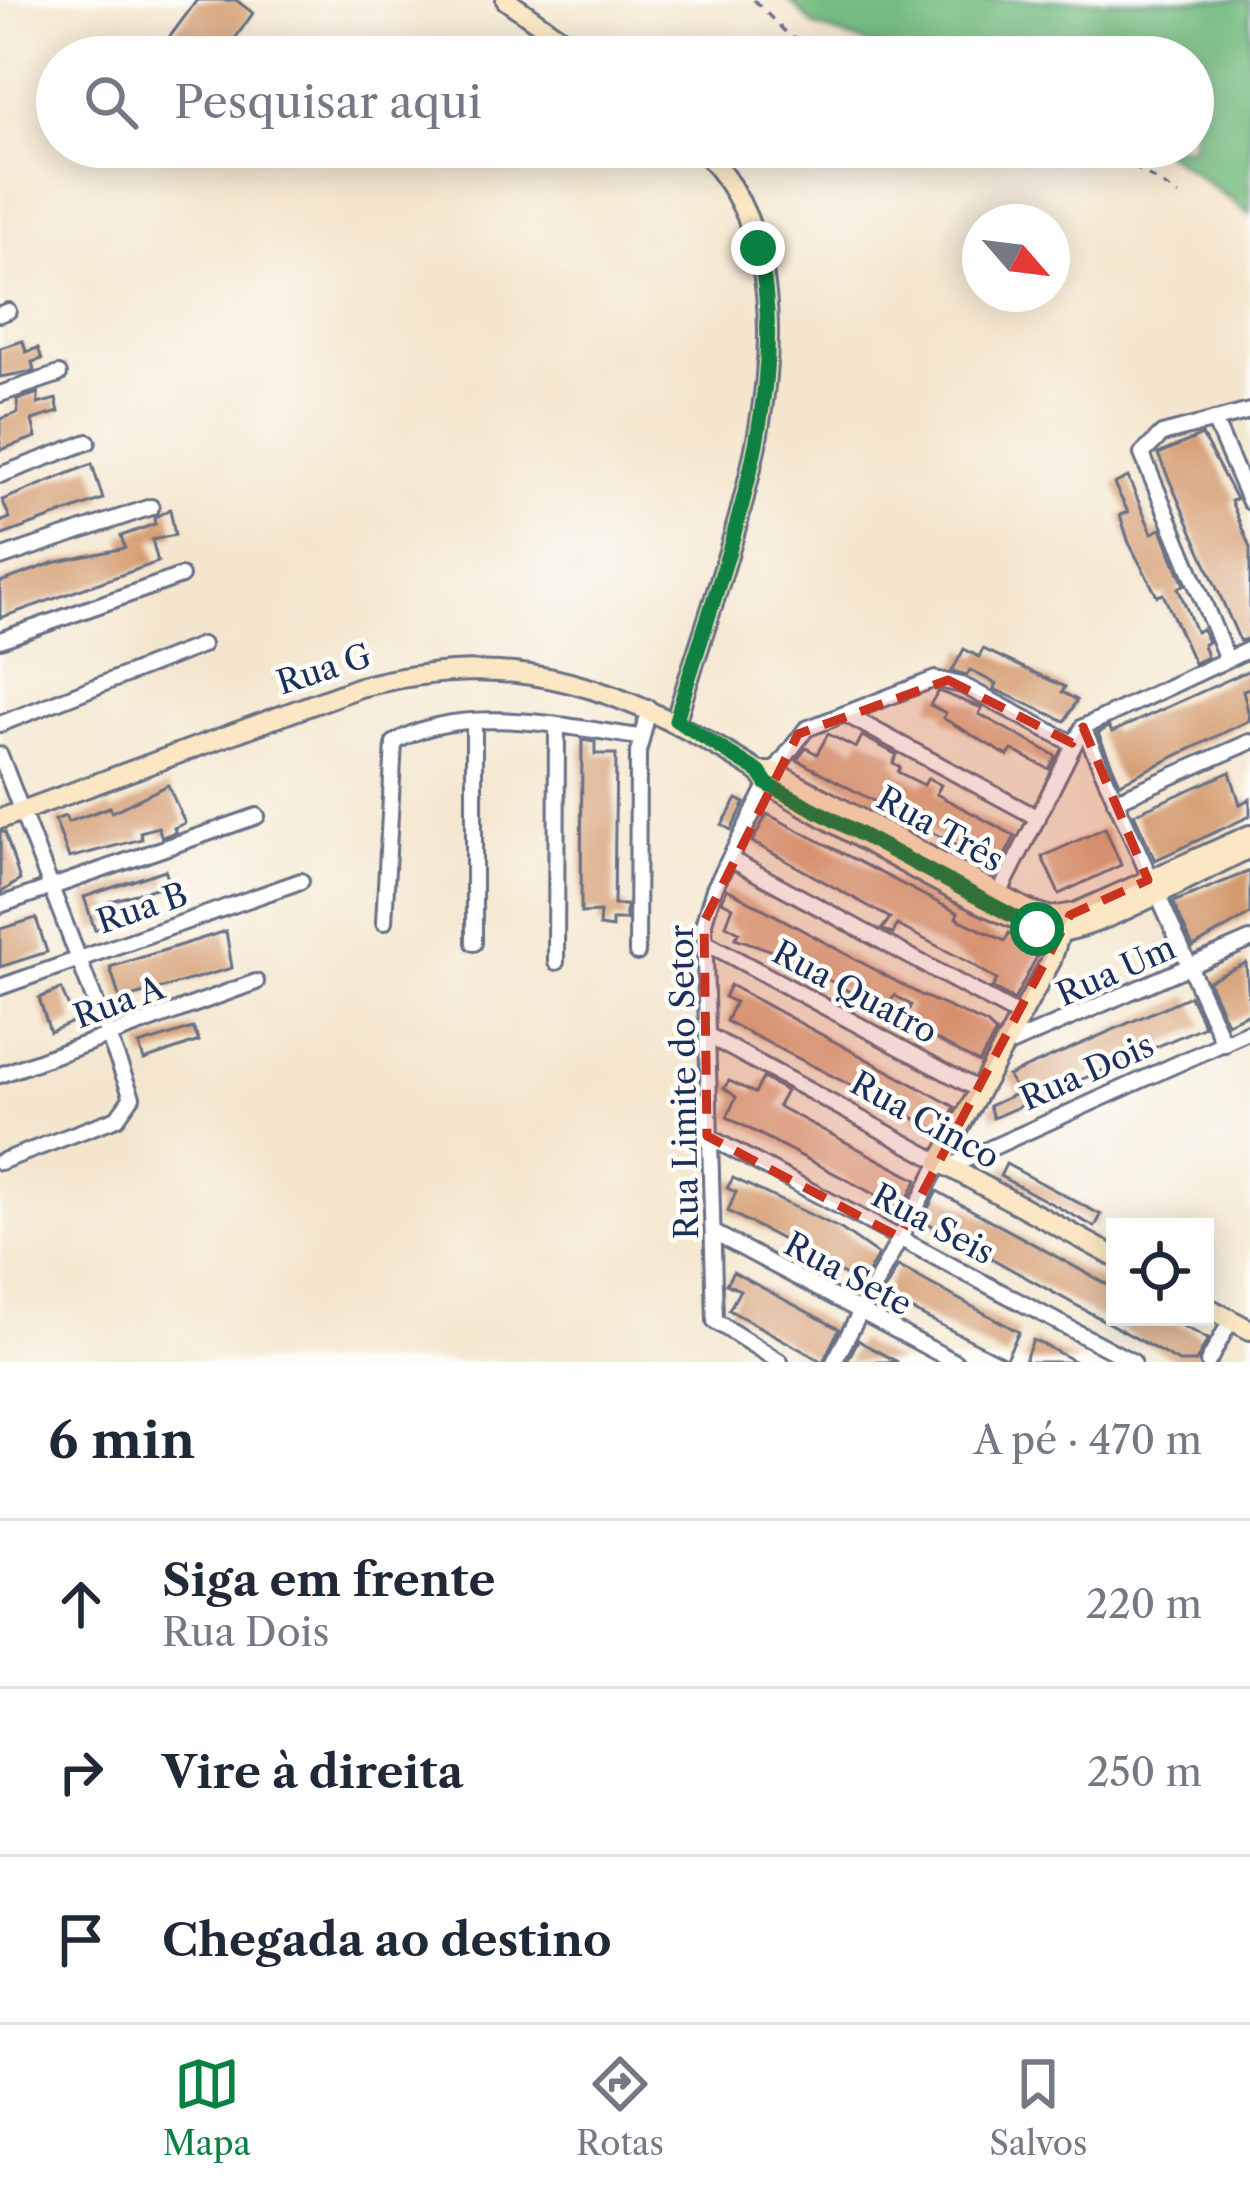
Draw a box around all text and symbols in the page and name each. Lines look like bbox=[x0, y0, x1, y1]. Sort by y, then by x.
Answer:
search box bbox=[36, 36, 1214, 168]
icon: search bbox=[78, 69, 144, 135]
text: Pesquisar aqui bbox=[174, 74, 482, 130]
north arrow bbox=[962, 204, 1070, 312]
route end bbox=[731, 221, 785, 275]
street label: Rua G bbox=[272, 635, 376, 703]
street label: Rua Três bbox=[870, 778, 1010, 880]
street label: Rua B bbox=[91, 873, 193, 943]
route start bbox=[1010, 902, 1064, 956]
street label: Rua Limite do Setor bbox=[661, 924, 707, 1240]
street label: Rua Um bbox=[1050, 927, 1182, 1015]
street label: Rua Quatro bbox=[766, 931, 944, 1053]
street label: Rua A bbox=[68, 967, 170, 1037]
street label: Rua Dois bbox=[1014, 1024, 1160, 1120]
street label: Rua Cinco bbox=[843, 1062, 1007, 1178]
street label: Rua Seis bbox=[865, 1175, 1001, 1273]
map controls bbox=[1106, 1218, 1214, 1326]
button: locate bbox=[1106, 1218, 1214, 1326]
street label: Rua Sete bbox=[777, 1223, 919, 1325]
text: 6 min bbox=[48, 1409, 195, 1471]
text: A pé · 470 m bbox=[973, 1416, 1202, 1464]
text: Siga em frente bbox=[162, 1552, 495, 1608]
icon: ahead bbox=[48, 1571, 114, 1637]
text: 220 m bbox=[1086, 1580, 1202, 1628]
text: Rua Dois bbox=[162, 1608, 329, 1656]
icon: right bbox=[48, 1739, 114, 1805]
text: Vire à direita bbox=[162, 1744, 463, 1800]
text: 250 m bbox=[1087, 1748, 1202, 1796]
icon: arrive bbox=[48, 1907, 114, 1973]
text: Chegada ao destino bbox=[162, 1912, 612, 1968]
tab: Mapa bbox=[163, 2051, 251, 2164]
tab: Rotas bbox=[576, 2051, 664, 2164]
tab: Salvos bbox=[989, 2051, 1087, 2164]

